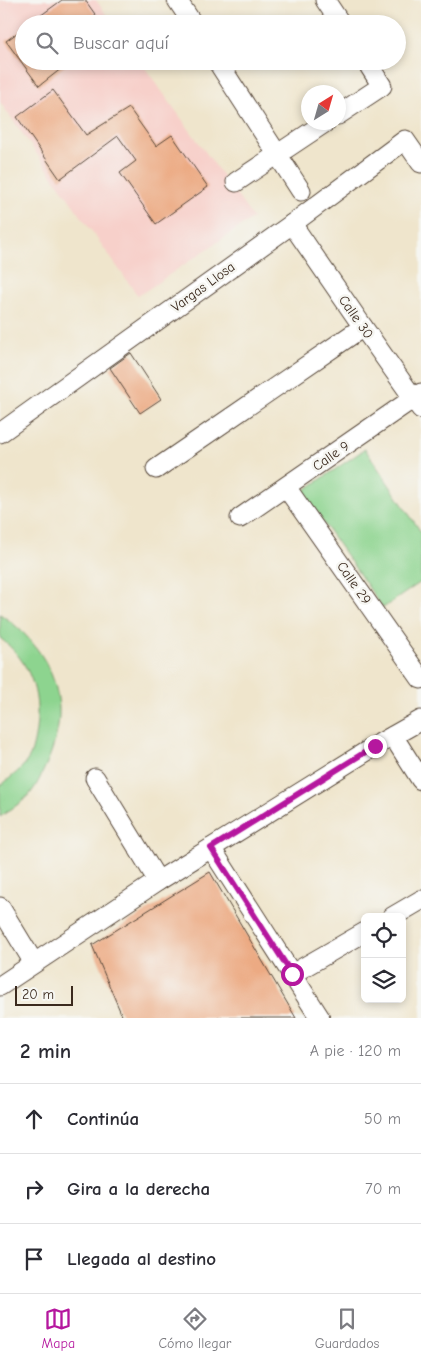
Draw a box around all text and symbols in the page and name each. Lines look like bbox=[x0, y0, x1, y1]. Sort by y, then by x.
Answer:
search box bbox=[15, 15, 406, 70]
icon: search bbox=[33, 29, 61, 57]
text: Buscar aquí bbox=[73, 32, 169, 54]
north arrow bbox=[301, 85, 346, 130]
street label: Vargas Llosa bbox=[168, 258, 238, 316]
street label: Calle 30 bbox=[335, 292, 377, 342]
street label: Calle 9 bbox=[309, 437, 353, 475]
street label: Calle 29 bbox=[333, 558, 375, 608]
route end bbox=[364, 735, 387, 758]
map controls bbox=[361, 913, 406, 1003]
button: locate bbox=[361, 913, 406, 958]
button: layers bbox=[361, 958, 406, 1003]
route start bbox=[281, 963, 304, 986]
scale bar bbox=[15, 983, 72, 1006]
text: 20 m bbox=[22, 986, 54, 1003]
text: 2 min bbox=[20, 1039, 71, 1063]
text: A pie · 120 m bbox=[310, 1042, 401, 1060]
icon: ahead bbox=[20, 1105, 48, 1133]
text: Continúa bbox=[67, 1108, 139, 1130]
text: 50 m bbox=[364, 1110, 401, 1128]
icon: right bbox=[20, 1175, 48, 1203]
text: Gira a la derecha bbox=[67, 1178, 210, 1200]
text: 70 m bbox=[365, 1180, 401, 1198]
icon: arrive bbox=[20, 1245, 48, 1273]
text: Llegada al destino bbox=[67, 1248, 216, 1270]
tab: Mapa bbox=[42, 1305, 75, 1352]
tab: Cómo llegar bbox=[158, 1305, 231, 1352]
tab: Guardados bbox=[315, 1305, 379, 1352]

